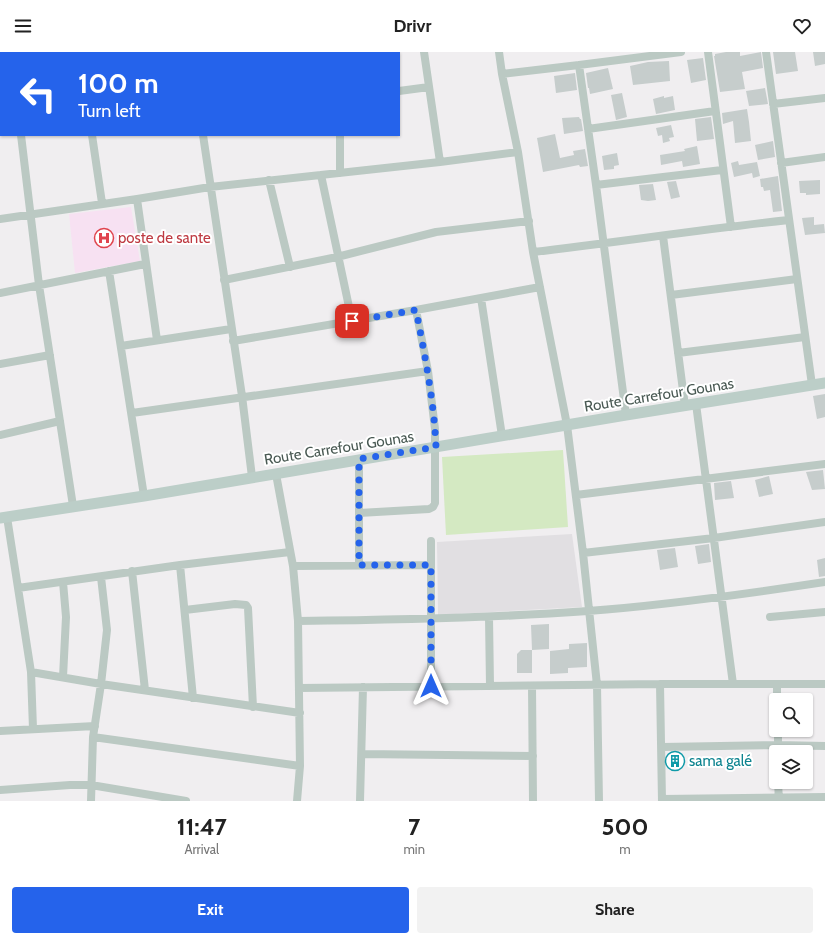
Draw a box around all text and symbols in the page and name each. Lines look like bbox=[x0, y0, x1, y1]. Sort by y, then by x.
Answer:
icon: menu bbox=[12, 15, 34, 37]
text: Drivr bbox=[394, 15, 431, 37]
icon: heart bbox=[791, 15, 813, 37]
text: 100 m bbox=[78, 66, 159, 100]
icon: left bbox=[12, 68, 64, 120]
text: Turn left bbox=[78, 100, 141, 122]
hospital icon: poste de sante bbox=[93, 227, 115, 249]
place label: poste de sante bbox=[118, 229, 211, 247]
pin bbox=[335, 304, 369, 338]
icon: arrive bbox=[341, 310, 363, 332]
street label: Route Carrefour Gounas bbox=[583, 374, 735, 416]
street label: Route Carrefour Gounas bbox=[263, 427, 415, 469]
position arrow bbox=[410, 665, 452, 707]
map controls bbox=[769, 693, 813, 789]
button: search bbox=[769, 693, 813, 737]
button: layers bbox=[769, 745, 813, 789]
building icon: sama galé bbox=[664, 750, 686, 772]
place label: sama galé bbox=[689, 752, 752, 770]
text: 11:47 bbox=[177, 812, 227, 841]
text: 7 bbox=[408, 812, 420, 841]
text: 500 bbox=[602, 812, 648, 841]
text: Arrival bbox=[184, 841, 219, 857]
text: min bbox=[403, 841, 425, 857]
text: m bbox=[619, 841, 631, 857]
button: Exit bbox=[12, 887, 409, 933]
button: Share bbox=[417, 887, 813, 933]

